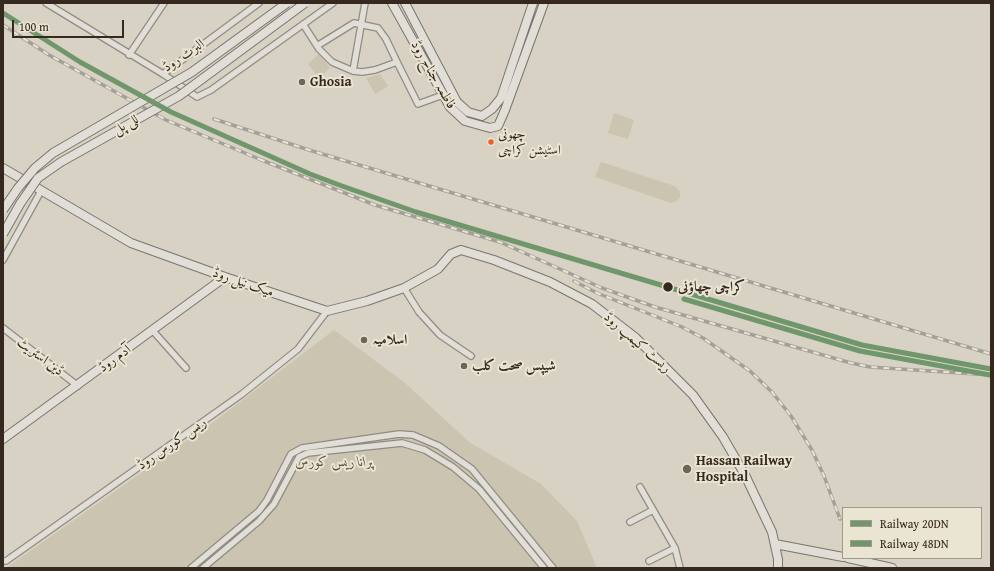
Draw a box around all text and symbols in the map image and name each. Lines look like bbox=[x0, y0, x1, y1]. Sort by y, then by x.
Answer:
scale bar bbox=[14, 12, 126, 38]
text: 100 m bbox=[19, 18, 49, 35]
street label: البرٹ روڈ bbox=[160, 36, 208, 76]
street label: فاطمہ جناح روڈ bbox=[407, 38, 459, 112]
place label: Ghosia bbox=[310, 74, 352, 90]
marker: Ghosia bbox=[297, 77, 307, 87]
street label: للی پل bbox=[110, 111, 142, 139]
place label: چھونی اسٹیشن کراچی bbox=[498, 127, 561, 158]
marker: چھونی اسٹیشن کراچی bbox=[486, 137, 496, 147]
street label: میک نیل روڈ bbox=[210, 265, 276, 301]
place label: کراچی چھاؤنی bbox=[678, 279, 745, 295]
marker: کراچی چھاؤنی bbox=[661, 280, 675, 294]
street label: ریسٹ کیمپ روڈ bbox=[600, 309, 674, 377]
place label: اسلامیہ bbox=[372, 332, 407, 348]
street label: ڈین اسٹریٹ bbox=[13, 334, 67, 380]
marker: اسلامیہ bbox=[359, 335, 369, 345]
street label: آدم روڈ bbox=[95, 342, 135, 376]
place label: شیپس صحت کلب bbox=[472, 358, 556, 374]
marker: شیپس صحت کلب bbox=[459, 361, 469, 371]
street label: ریس کورس روڈ bbox=[134, 414, 210, 474]
place label: Hassan Railway Hospital bbox=[696, 453, 792, 486]
park label: پرانا ریس کورس bbox=[295, 454, 373, 470]
marker: Hassan Railway Hospital bbox=[681, 463, 693, 475]
legend bbox=[842, 507, 982, 559]
text: Railway 20DN bbox=[880, 515, 949, 532]
text: Railway 48DN bbox=[880, 535, 949, 552]

